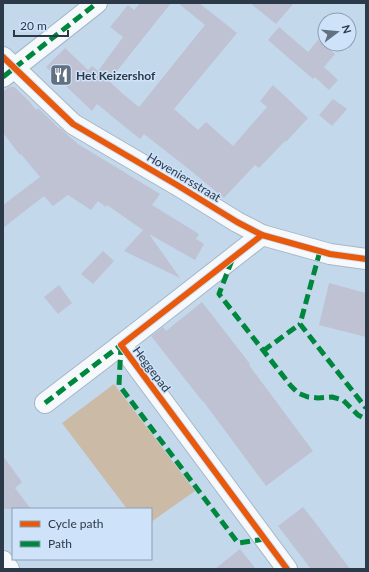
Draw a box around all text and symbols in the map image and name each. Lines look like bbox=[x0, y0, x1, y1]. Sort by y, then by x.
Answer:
scale bar bbox=[14, 12, 68, 38]
north arrow bbox=[317, 12, 357, 52]
text: 20 m bbox=[20, 18, 47, 33]
text: N bbox=[340, 23, 355, 35]
restaurant icon: Het Keizershof bbox=[48, 62, 74, 88]
place label: Het Keizershof bbox=[76, 68, 156, 83]
street label: Hoveniersstraat bbox=[144, 149, 224, 205]
street label: Heggepad bbox=[130, 343, 174, 395]
legend bbox=[12, 508, 152, 560]
text: Cycle path bbox=[48, 516, 103, 531]
text: Path bbox=[48, 536, 72, 551]

